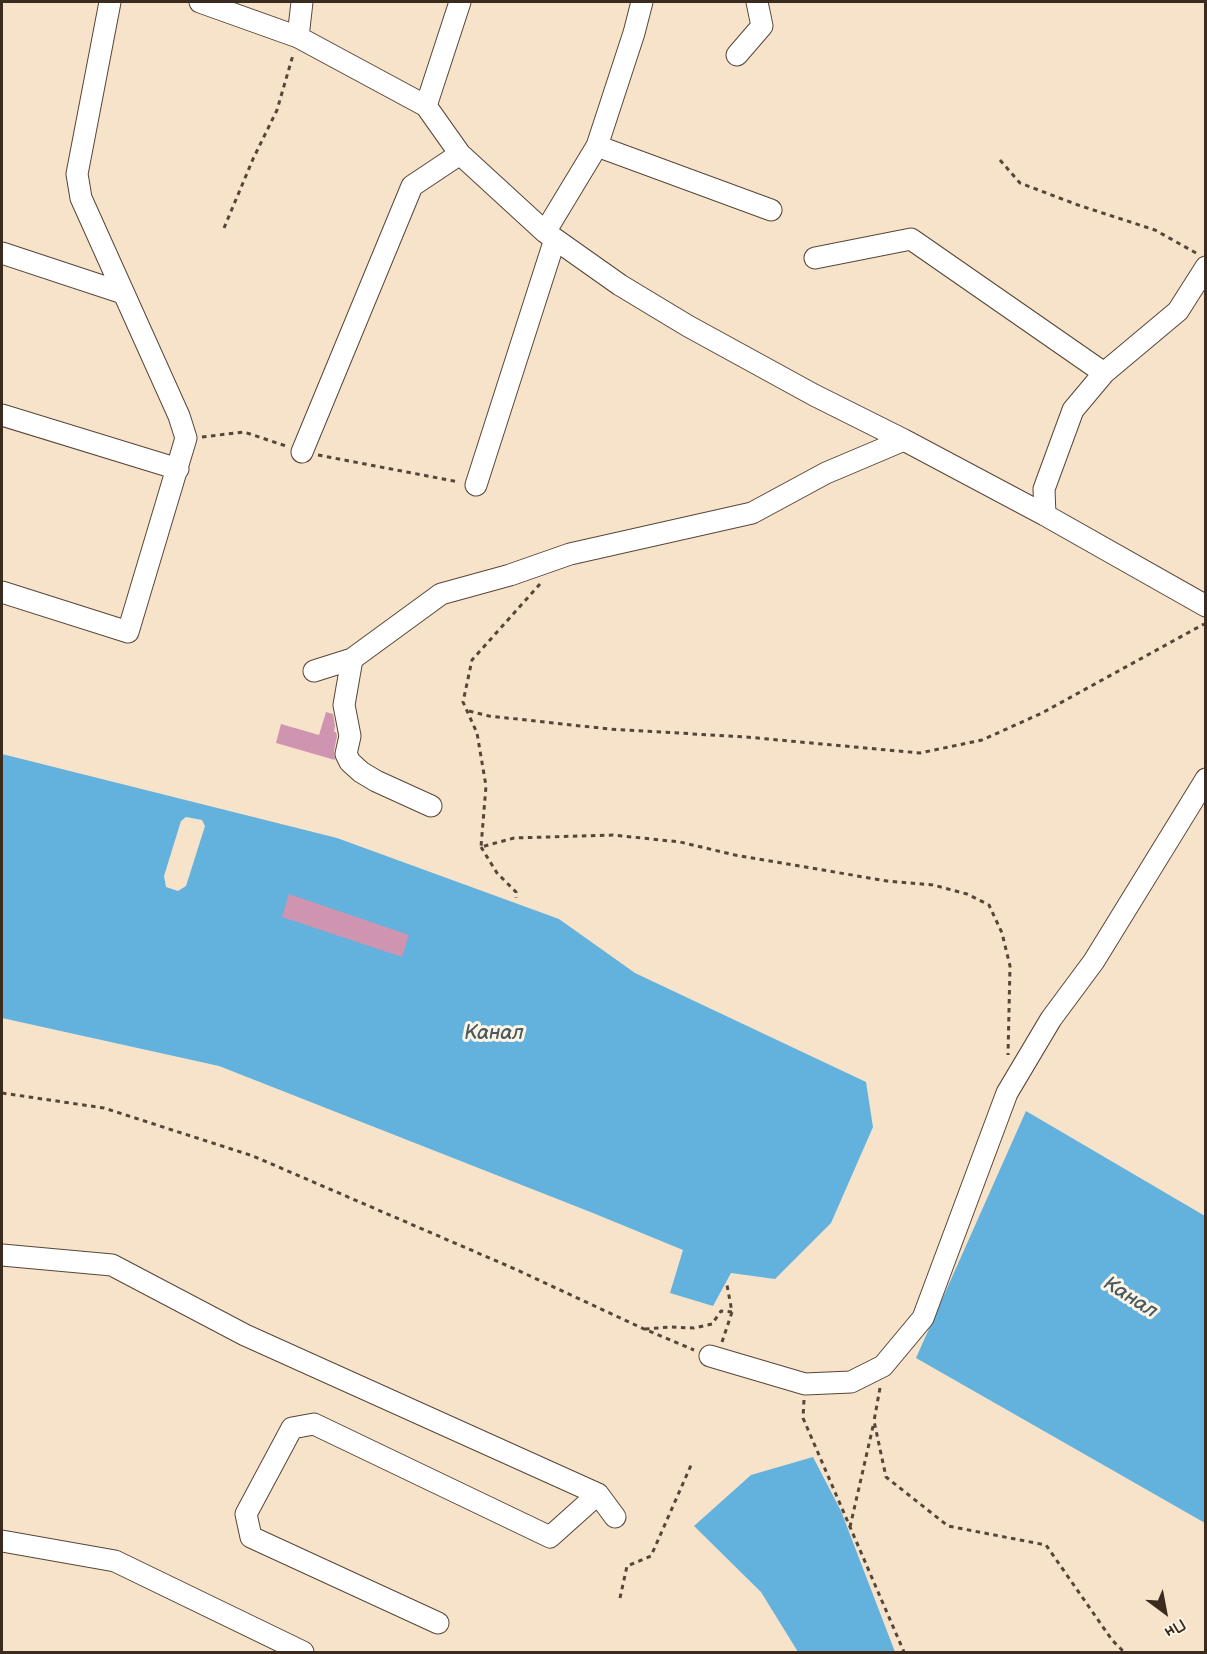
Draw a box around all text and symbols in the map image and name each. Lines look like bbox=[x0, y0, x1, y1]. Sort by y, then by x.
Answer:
water label: Канал bbox=[464, 1022, 524, 1046]
water label: Канал bbox=[1099, 1272, 1161, 1324]
north arrow bbox=[1135, 1582, 1195, 1642]
text: Пн bbox=[1161, 1614, 1189, 1641]

